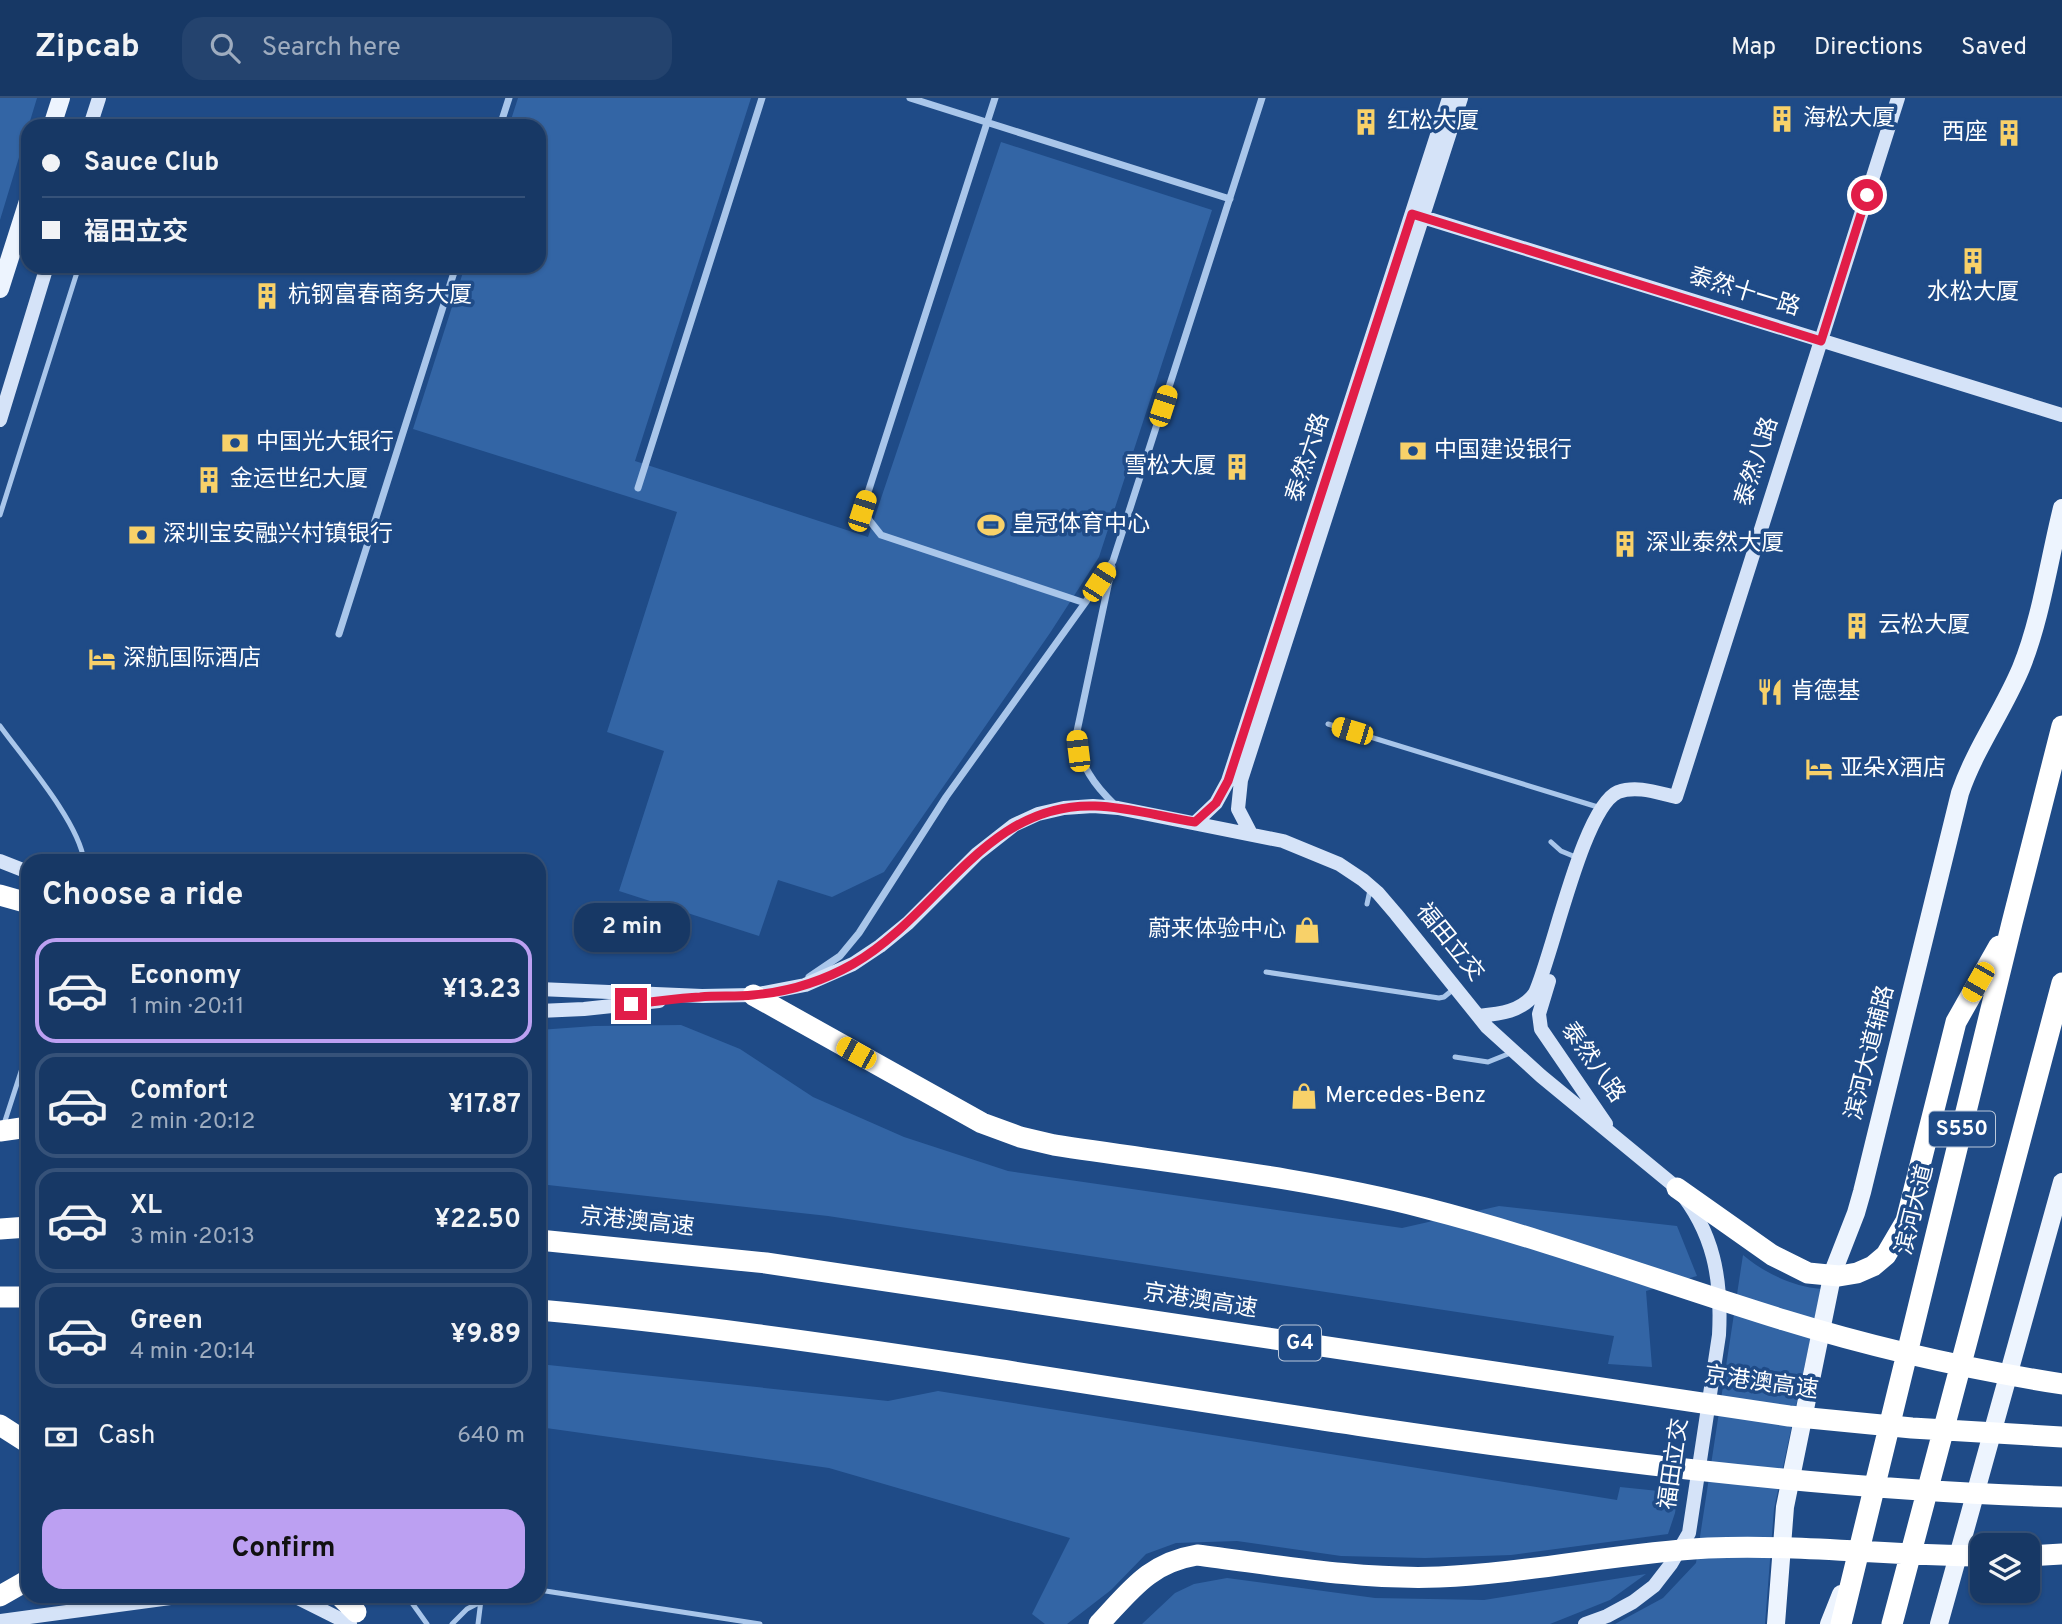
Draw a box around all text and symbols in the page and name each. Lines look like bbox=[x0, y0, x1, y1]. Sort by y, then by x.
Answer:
search box bbox=[182, 17, 672, 80]
text: Zipcab bbox=[35, 27, 140, 69]
icon: search bbox=[206, 29, 244, 67]
text: Search here bbox=[262, 32, 401, 65]
text: Map bbox=[1731, 33, 1776, 63]
text: Directions bbox=[1814, 33, 1923, 63]
text: Saved bbox=[1961, 33, 2027, 63]
building icon: 海松大厦 bbox=[1767, 104, 1797, 134]
place label: 海松大厦 bbox=[1803, 105, 1895, 134]
building icon: 红松大厦 bbox=[1351, 107, 1381, 137]
place label: 红松大厦 bbox=[1387, 108, 1479, 137]
building icon: 西座 bbox=[1994, 118, 2024, 148]
place label: 西座 bbox=[1942, 119, 1988, 148]
text: Sauce Club bbox=[84, 147, 219, 180]
route start bbox=[1851, 179, 1883, 211]
text: 福田立交 bbox=[84, 217, 188, 250]
building icon: 水松大厦 bbox=[1958, 246, 1988, 276]
street label: 泰然十一路 bbox=[1685, 262, 1803, 324]
place label: 水松大厦 bbox=[1927, 279, 2019, 308]
building icon: 杭钢富春商务大厦 bbox=[252, 281, 282, 311]
place label: 杭钢富春商务大厦 bbox=[288, 282, 472, 311]
car bbox=[1147, 383, 1180, 429]
street label: 泰然六路 bbox=[1281, 410, 1337, 506]
street label: 泰然八路 bbox=[1730, 414, 1786, 510]
bank icon: 中国光大银行 bbox=[220, 428, 250, 458]
place label: 中国光大银行 bbox=[256, 429, 394, 458]
bank icon: 中国建设银行 bbox=[1398, 436, 1428, 466]
place label: 中国建设银行 bbox=[1434, 437, 1572, 466]
building icon: 雪松大厦 bbox=[1222, 452, 1252, 482]
place label: 雪松大厦 bbox=[1124, 453, 1216, 482]
building icon: 金运世纪大厦 bbox=[194, 465, 224, 495]
place label: 金运世纪大厦 bbox=[230, 466, 368, 495]
car bbox=[846, 488, 879, 534]
sports icon: 皇冠体育中心 bbox=[976, 510, 1006, 540]
place label: 皇冠体育中心 bbox=[1012, 511, 1150, 540]
bank icon: 深圳宝安融兴村镇银行 bbox=[127, 520, 157, 550]
place label: 深圳宝安融兴村镇银行 bbox=[163, 521, 393, 550]
building icon: 深业泰然大厦 bbox=[1610, 529, 1640, 559]
place label: 深业泰然大厦 bbox=[1646, 530, 1784, 559]
car bbox=[1079, 559, 1120, 605]
building icon: 云松大厦 bbox=[1842, 611, 1872, 641]
place label: 云松大厦 bbox=[1878, 612, 1970, 641]
hotel icon: 深航国际酒店 bbox=[87, 644, 117, 674]
place label: 深航国际酒店 bbox=[123, 645, 261, 674]
restaurant icon: 肯德基 bbox=[1755, 677, 1785, 707]
place label: 肯德基 bbox=[1791, 678, 1860, 707]
car bbox=[1329, 715, 1376, 747]
car bbox=[1066, 729, 1091, 773]
hotel icon: 亚朵X酒店 bbox=[1804, 754, 1834, 784]
place label: 亚朵X酒店 bbox=[1840, 755, 1946, 784]
text: Choose a ride bbox=[42, 876, 243, 916]
street label: 福田立交 bbox=[1409, 898, 1489, 988]
callout: 2 min bbox=[573, 902, 689, 951]
text: 2 min bbox=[602, 913, 662, 942]
shop icon: 蔚来体验中心 bbox=[1292, 915, 1322, 945]
place label: 蔚来体验中心 bbox=[1148, 916, 1286, 945]
icon: car bbox=[46, 959, 109, 1022]
car bbox=[1959, 959, 1998, 1005]
text: Economy bbox=[130, 960, 241, 993]
text: ¥13.23 bbox=[442, 974, 521, 1007]
street label: 滨河大道辅路 bbox=[1840, 983, 1902, 1123]
route end bbox=[615, 988, 647, 1020]
text: 1 min · 20:11 bbox=[130, 993, 244, 1022]
street label: 泰然八路 bbox=[1554, 1017, 1630, 1109]
car bbox=[833, 1034, 880, 1072]
icon: car bbox=[46, 1074, 109, 1137]
text: Comfort bbox=[130, 1075, 228, 1108]
shop icon: Mercedes-Benz bbox=[1289, 1081, 1319, 1111]
place label: Mercedes-Benz bbox=[1325, 1082, 1486, 1111]
text: ¥17.87 bbox=[448, 1089, 521, 1122]
text: 2 min · 20:12 bbox=[130, 1108, 255, 1137]
road number: S550 bbox=[1929, 1112, 1995, 1146]
street label: 滨河大道 bbox=[1891, 1162, 1941, 1258]
icon: car bbox=[46, 1189, 109, 1252]
text: XL bbox=[130, 1190, 162, 1223]
street label: 京港澳高速 bbox=[578, 1203, 696, 1243]
text: ¥22.50 bbox=[434, 1204, 521, 1237]
text: 3 min · 20:13 bbox=[130, 1223, 255, 1252]
street label: 京港澳高速 bbox=[1141, 1279, 1259, 1325]
icon: car bbox=[46, 1304, 109, 1367]
text: Green bbox=[130, 1305, 203, 1338]
text: ¥9.89 bbox=[451, 1319, 521, 1352]
road number: G4 bbox=[1279, 1326, 1321, 1360]
text: 4 min · 20:14 bbox=[130, 1338, 255, 1367]
street label: 京港澳高速 bbox=[1702, 1362, 1820, 1406]
street label: 福田立交 bbox=[1654, 1416, 1696, 1512]
icon: cash bbox=[42, 1418, 80, 1456]
text: Cash bbox=[98, 1420, 155, 1453]
text: 640 m bbox=[457, 1422, 525, 1451]
button: Confirm bbox=[42, 1509, 525, 1589]
map controls bbox=[1970, 1533, 2040, 1603]
button: layers bbox=[1970, 1533, 2040, 1603]

